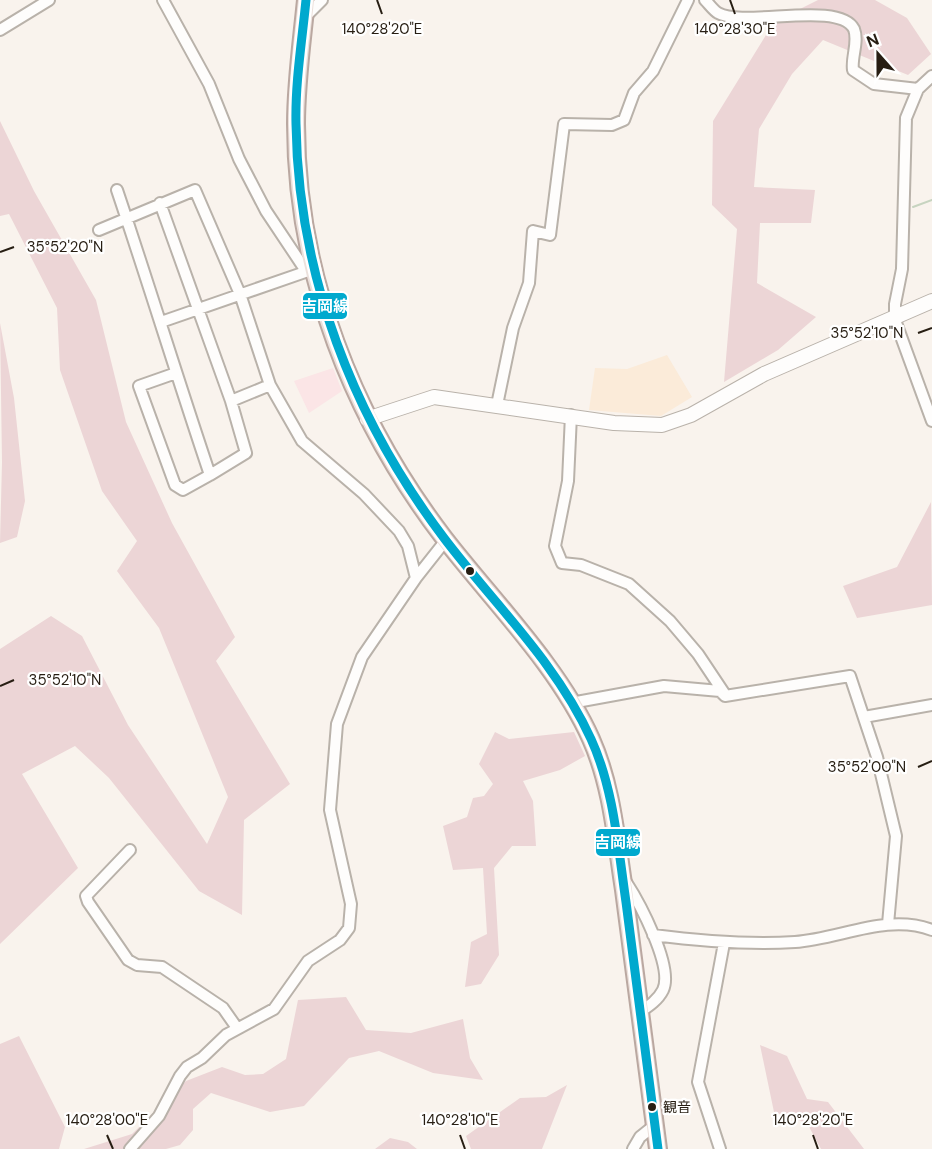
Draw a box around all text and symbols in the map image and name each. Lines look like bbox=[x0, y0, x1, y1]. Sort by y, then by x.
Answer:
text: 140°28'20"E bbox=[342, 19, 422, 39]
text: 140°28'30"E bbox=[694, 19, 776, 39]
north arrow bbox=[848, 24, 908, 84]
text: N bbox=[864, 29, 882, 52]
text: 35°52'20"N bbox=[27, 237, 103, 257]
line badge: 吉岡線 bbox=[302, 292, 348, 320]
text: 吉岡線 bbox=[301, 296, 349, 317]
text: 35°52'10"N bbox=[831, 323, 903, 343]
unlabelled marker bbox=[464, 565, 476, 577]
text: 35°52'10"N bbox=[29, 670, 101, 690]
text: 35°52'00"N bbox=[828, 757, 906, 777]
line badge: 吉岡線 bbox=[595, 828, 641, 857]
text: 吉岡線 bbox=[594, 832, 642, 853]
place label: 観音 bbox=[663, 1098, 691, 1116]
marker: 観音 bbox=[646, 1101, 658, 1113]
text: 140°28'00"E bbox=[66, 1110, 148, 1130]
text: 140°28'10"E bbox=[422, 1110, 498, 1130]
text: 140°28'20"E bbox=[773, 1110, 853, 1130]

